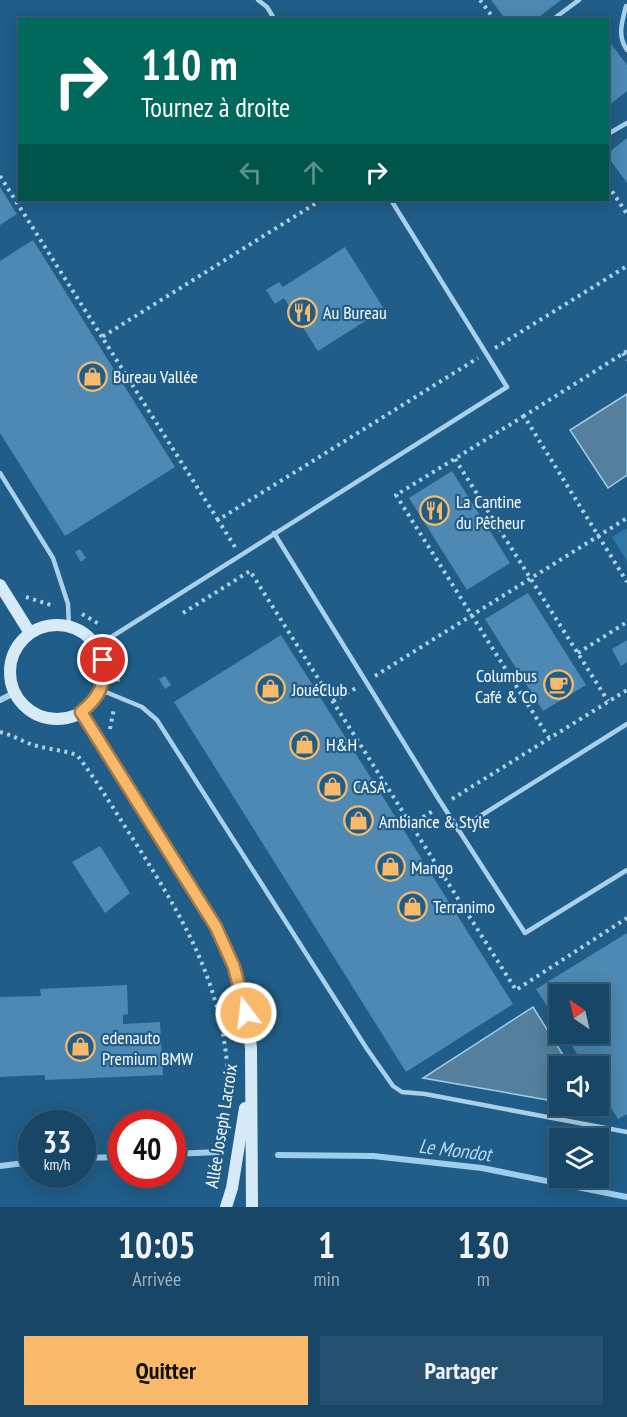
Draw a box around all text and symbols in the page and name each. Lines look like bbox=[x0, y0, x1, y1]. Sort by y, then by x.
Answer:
text: 110 m bbox=[141, 37, 238, 92]
icon: right bbox=[42, 42, 120, 120]
text: Tournez à droite bbox=[141, 90, 290, 124]
icon: left bbox=[234, 156, 267, 189]
icon: ahead bbox=[297, 156, 330, 189]
icon: right bbox=[360, 156, 393, 189]
restaurant icon: Au Bureau bbox=[286, 296, 318, 328]
place label: Au Bureau bbox=[323, 301, 387, 324]
shop icon: Bureau Vallée bbox=[76, 360, 108, 392]
place label: Bureau Vallée bbox=[113, 365, 198, 388]
place label: La Cantine du Pêcheur bbox=[456, 490, 525, 534]
restaurant icon: La Cantine du Pêcheur bbox=[419, 495, 451, 527]
pin bbox=[77, 634, 128, 685]
icon: arrive bbox=[86, 643, 119, 676]
place label: Columbus Café & Co bbox=[475, 664, 537, 708]
cafe icon: Columbus Café & Co bbox=[542, 669, 574, 701]
shop icon: JouéClub bbox=[255, 673, 287, 705]
place label: JouéClub bbox=[291, 678, 348, 701]
shop icon: H&H bbox=[289, 728, 321, 760]
place label: H&H bbox=[326, 733, 357, 756]
shop icon: CASA bbox=[316, 770, 348, 802]
place label: CASA bbox=[353, 775, 386, 798]
shop icon: Ambiance & Style bbox=[342, 805, 374, 837]
place label: Ambiance & Style bbox=[379, 810, 490, 833]
shop icon: Mango bbox=[374, 851, 406, 883]
place label: Mango bbox=[411, 856, 453, 879]
shop icon: Terranimo bbox=[396, 890, 428, 922]
place label: Terranimo bbox=[433, 895, 495, 918]
position arrow bbox=[214, 981, 278, 1045]
north arrow bbox=[549, 984, 609, 1044]
map controls bbox=[549, 984, 609, 1188]
place label: edenauto Premium BMW bbox=[102, 1026, 193, 1070]
shop icon: edenauto Premium BMW bbox=[65, 1031, 97, 1063]
button: sound bbox=[549, 1056, 609, 1116]
street label: Allée Joseph Lacroix bbox=[200, 1062, 242, 1190]
speed limit sign: 40 bbox=[108, 1110, 186, 1188]
text: 33 bbox=[43, 1122, 71, 1161]
button: layers bbox=[549, 1128, 609, 1188]
water label: Le Mondot bbox=[417, 1133, 495, 1168]
text: km/h bbox=[44, 1155, 70, 1174]
text: 10:05 bbox=[118, 1221, 196, 1268]
text: 1 bbox=[318, 1221, 335, 1268]
text: 130 bbox=[458, 1221, 509, 1268]
text: Arrivée bbox=[132, 1266, 181, 1292]
text: min bbox=[314, 1266, 340, 1292]
text: m bbox=[477, 1266, 490, 1292]
button: Quitter bbox=[24, 1336, 308, 1405]
button: Partager bbox=[320, 1336, 603, 1405]

